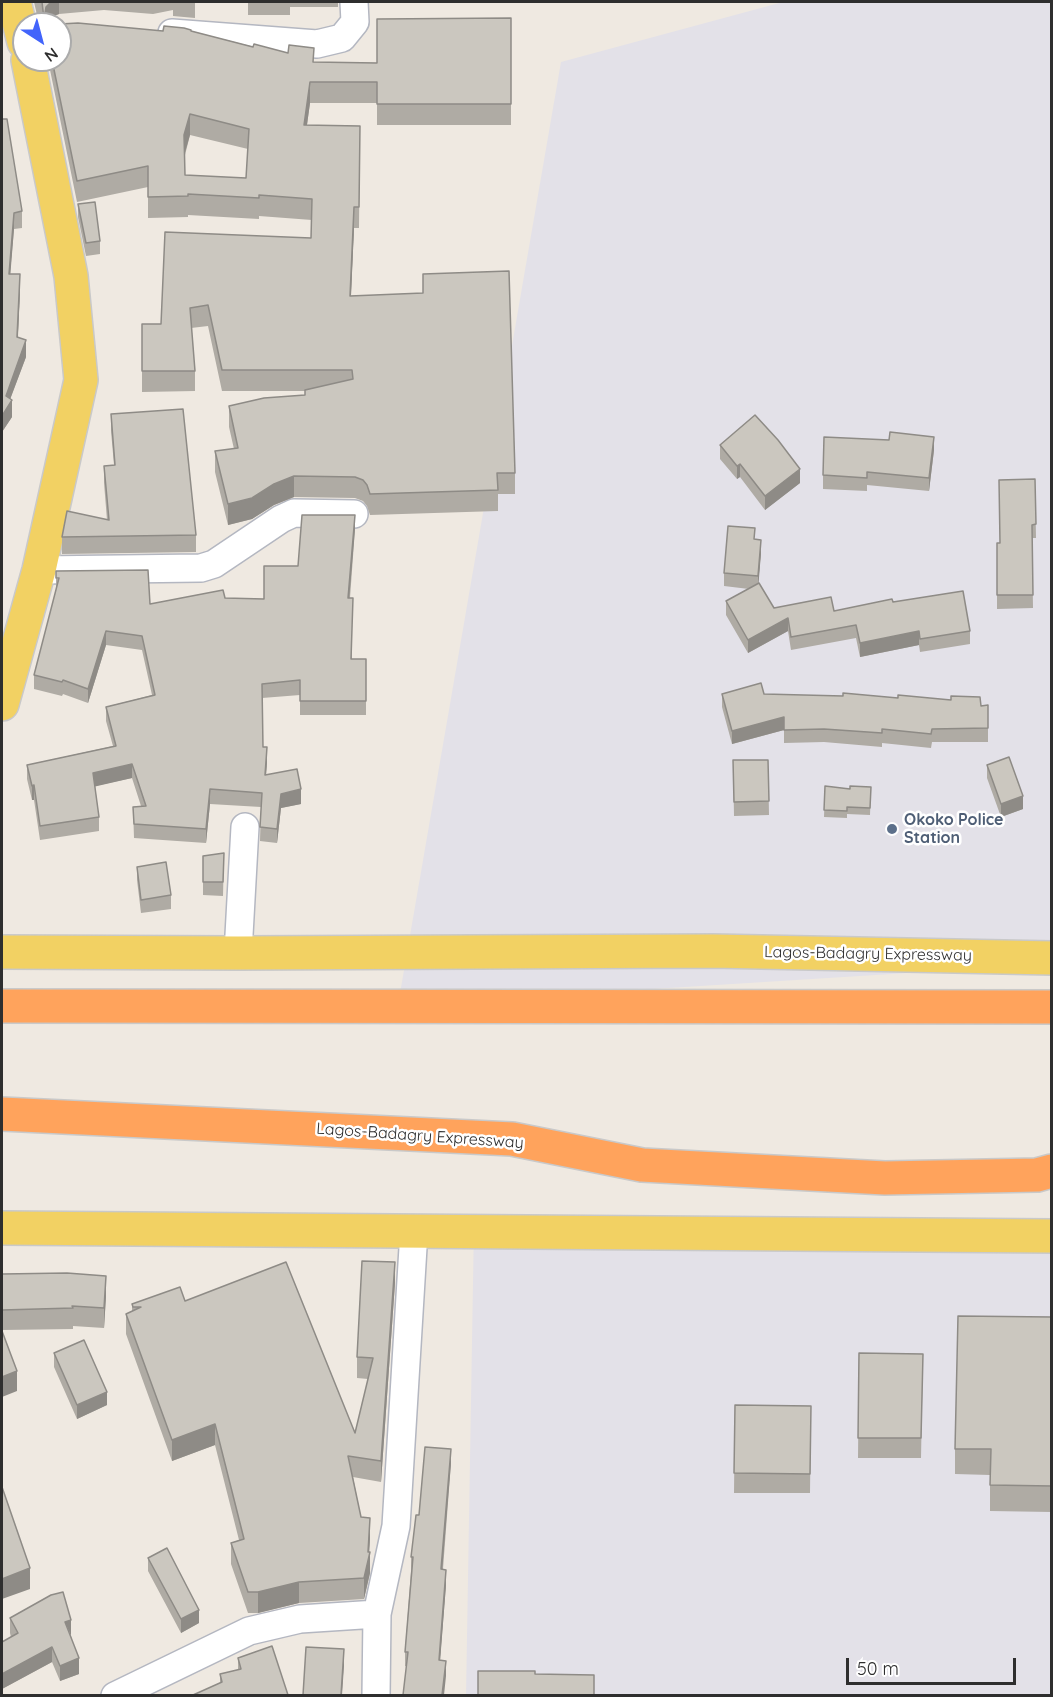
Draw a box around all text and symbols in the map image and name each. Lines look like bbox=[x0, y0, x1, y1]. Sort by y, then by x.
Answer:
north arrow bbox=[12, 12, 72, 72]
text: N bbox=[41, 43, 62, 66]
place label: Okoko Police Station bbox=[904, 810, 1003, 848]
marker: Okoko Police Station bbox=[885, 822, 899, 836]
street label: Lagos-Badagry Expressway bbox=[764, 943, 972, 965]
street label: Lagos-Badagry Expressway bbox=[316, 1119, 524, 1153]
scale bar bbox=[849, 1646, 1018, 1684]
text: 50 m bbox=[857, 1657, 899, 1680]

